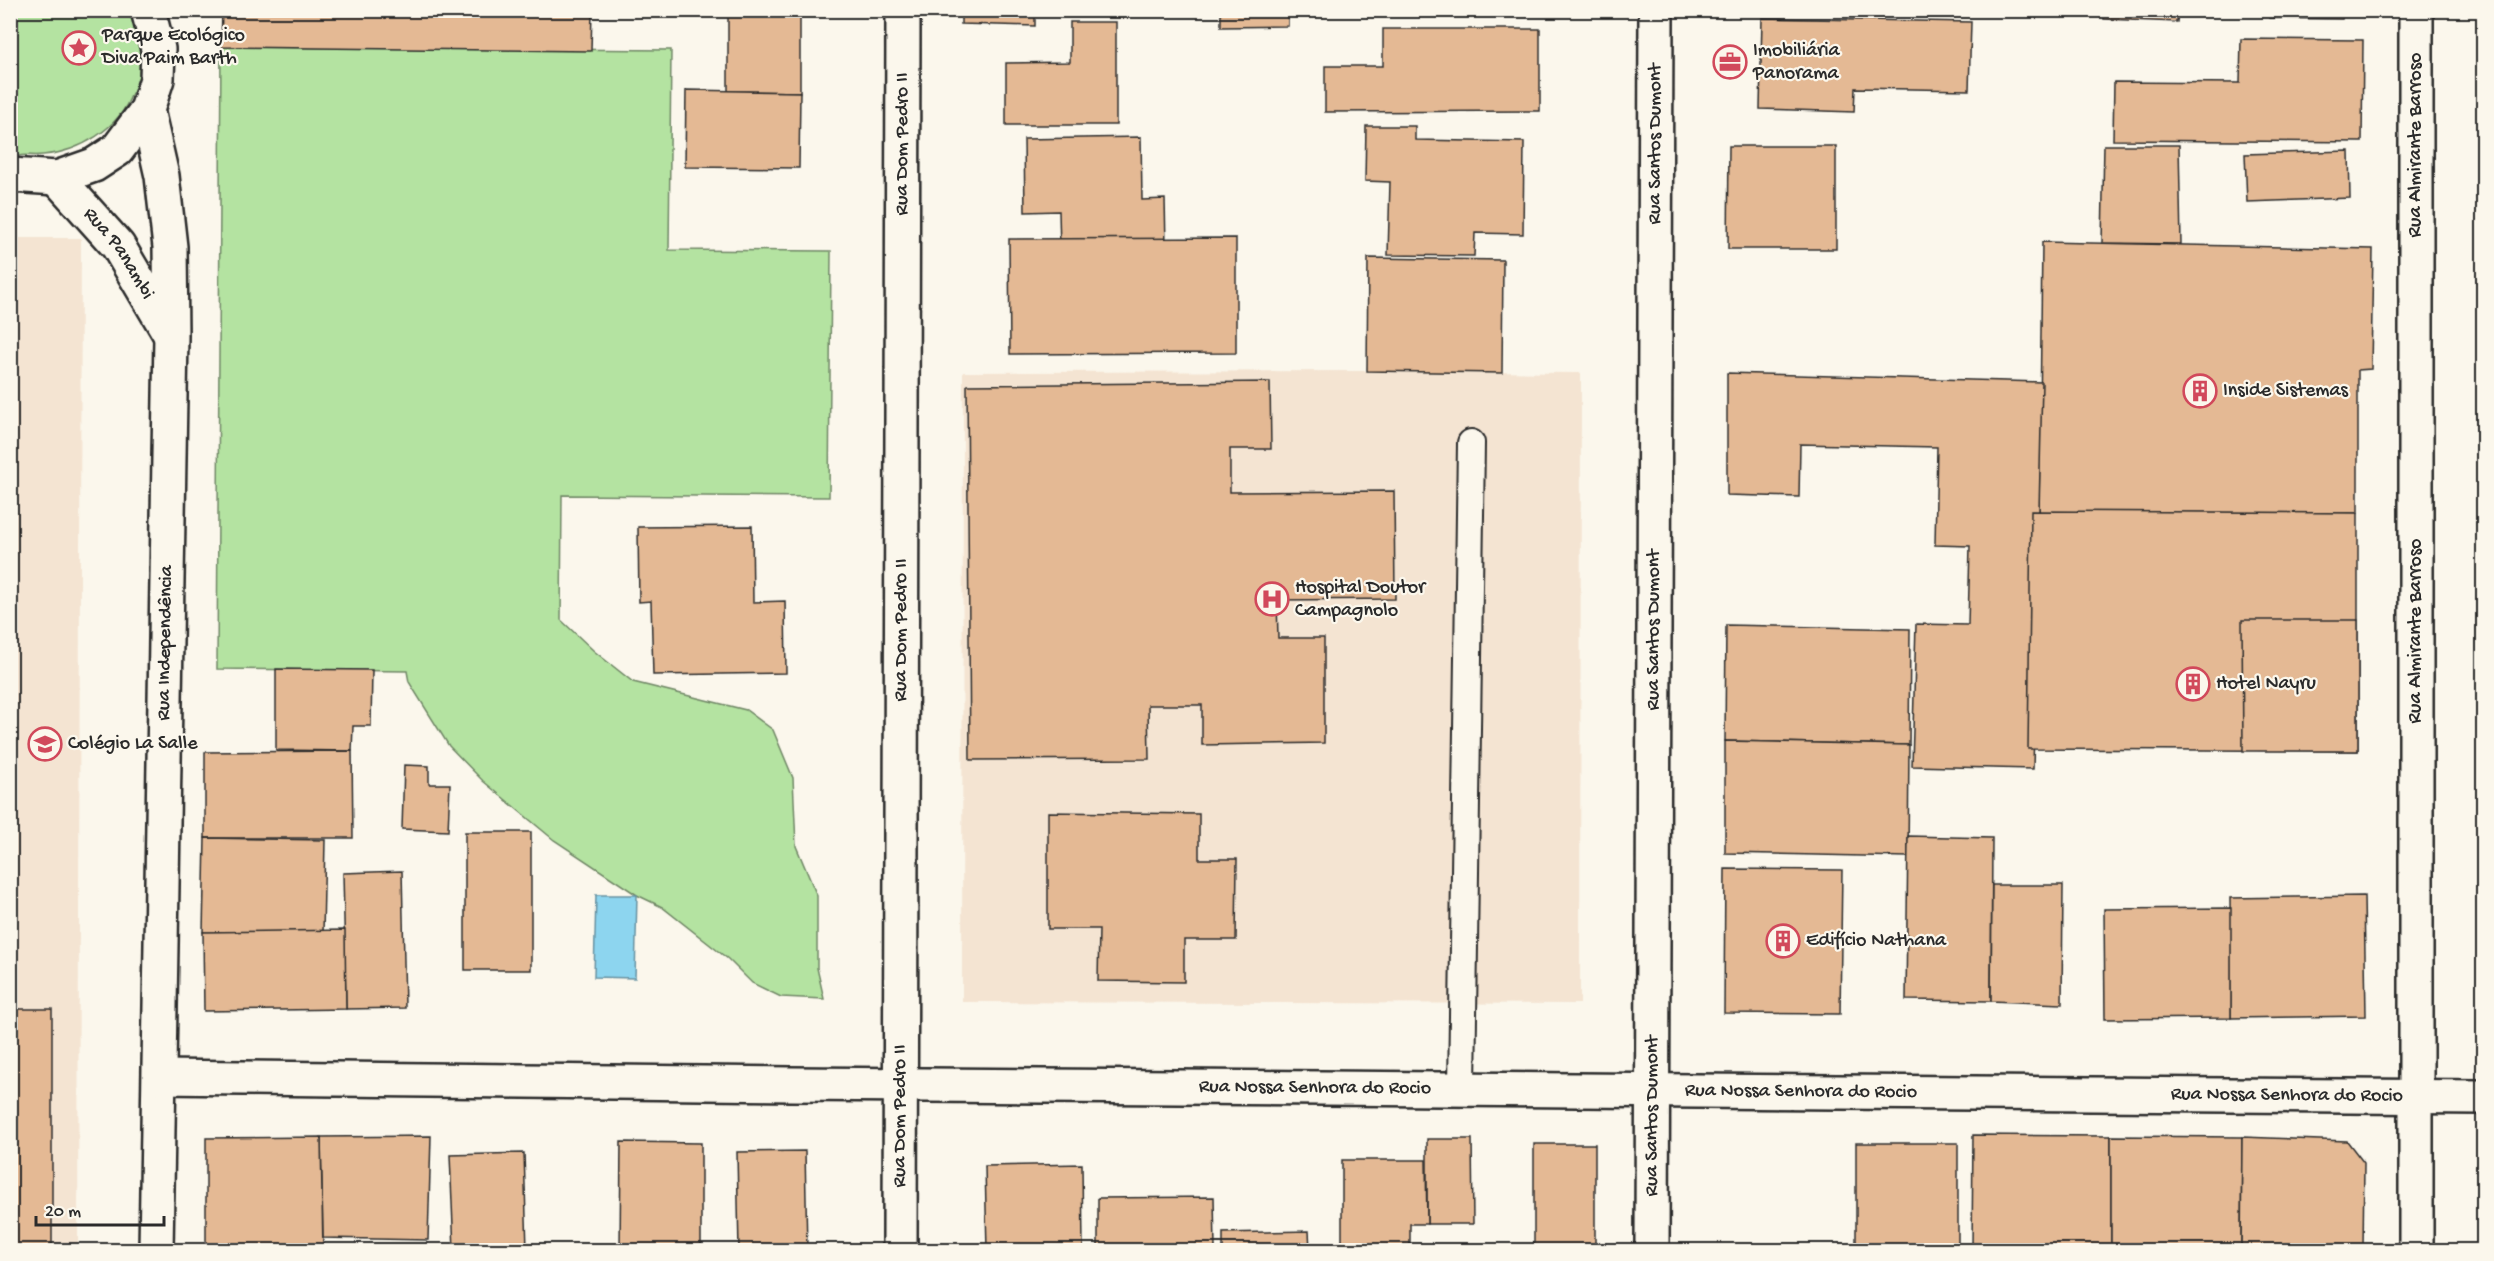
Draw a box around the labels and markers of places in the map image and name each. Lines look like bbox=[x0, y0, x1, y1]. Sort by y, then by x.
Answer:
place label: Parque Ecológico Diva Paim Barth bbox=[100, 25, 245, 71]
place icon: Parque Ecológico Diva Paim Barth bbox=[61, 30, 97, 66]
place label: Imobiliária Panorama bbox=[1752, 40, 1841, 86]
office icon: Imobiliária Panorama bbox=[1712, 44, 1748, 80]
building icon: Inside Sistemas bbox=[2182, 373, 2218, 409]
place label: Inside Sistemas bbox=[2223, 380, 2349, 403]
place label: Hospital Doutor Campagnolo bbox=[1295, 577, 1427, 623]
hospital icon: Hospital Doutor Campagnolo bbox=[1254, 581, 1290, 617]
building icon: Hotel Nayru bbox=[2175, 666, 2211, 702]
place label: Hotel Nayru bbox=[2216, 673, 2317, 696]
school or university icon: Colégio La Salle bbox=[27, 726, 63, 762]
place label: Colégio La Salle bbox=[68, 733, 198, 756]
building icon: Edifício Nathana bbox=[1765, 923, 1801, 959]
place label: Edifício Nathana bbox=[1806, 930, 1947, 953]

